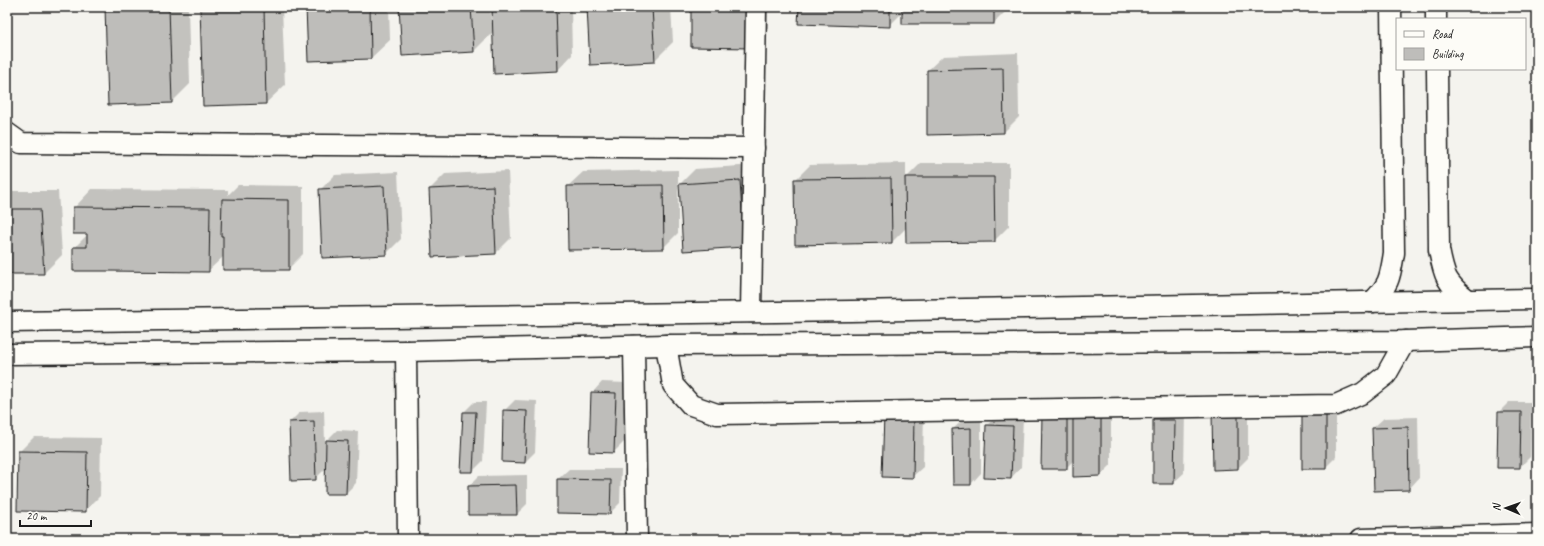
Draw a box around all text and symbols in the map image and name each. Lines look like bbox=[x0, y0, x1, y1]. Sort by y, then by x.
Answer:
legend bbox=[1396, 18, 1526, 70]
text: Road bbox=[1432, 26, 1454, 42]
text: Building bbox=[1432, 46, 1464, 62]
north arrow bbox=[1486, 488, 1526, 528]
scale bar bbox=[20, 502, 91, 528]
text: N bbox=[1489, 502, 1503, 511]
text: 20 m bbox=[26, 508, 48, 524]

